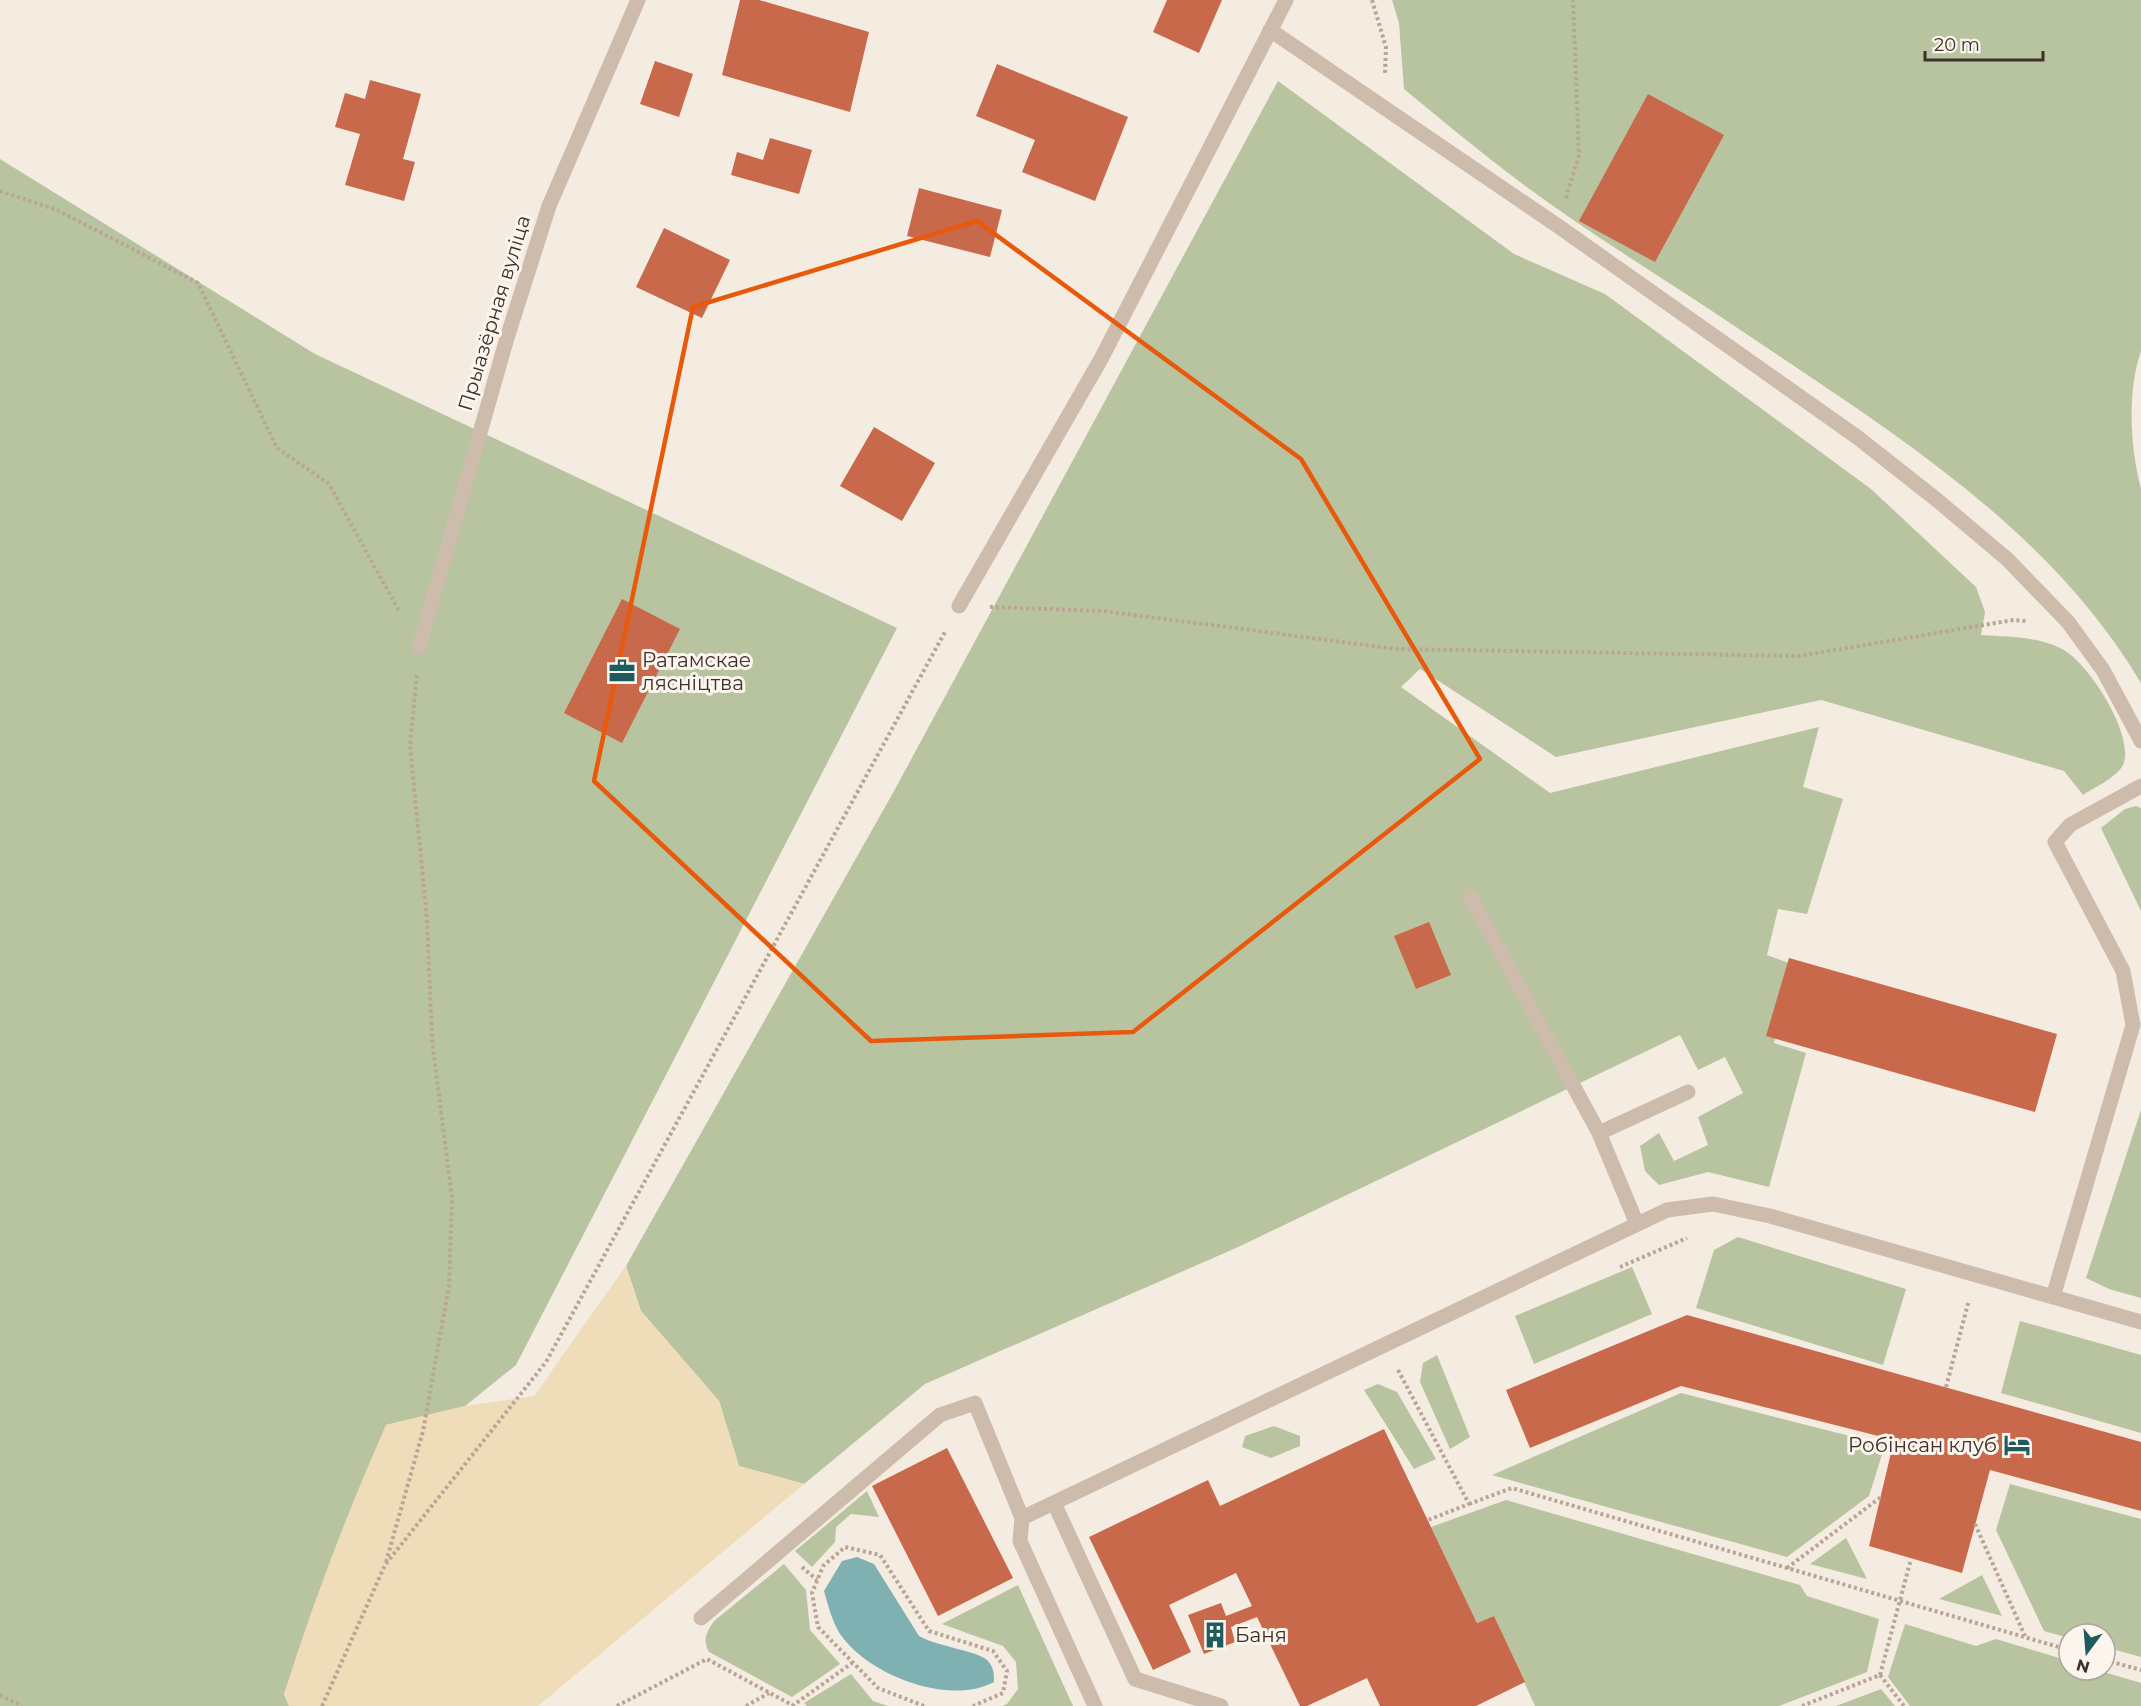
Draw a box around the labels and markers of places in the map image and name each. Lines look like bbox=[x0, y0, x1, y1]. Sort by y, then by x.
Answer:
place label: Ратамскае лясніцтва bbox=[642, 648, 751, 695]
office icon: Ратамскае лясніцтва bbox=[607, 656, 637, 686]
hotel icon: Робінсан клуб bbox=[2002, 1430, 2032, 1460]
place label: Робінсан клуб bbox=[1848, 1433, 1997, 1457]
building icon: Баня bbox=[1200, 1620, 1230, 1650]
place label: Баня bbox=[1235, 1623, 1287, 1647]

